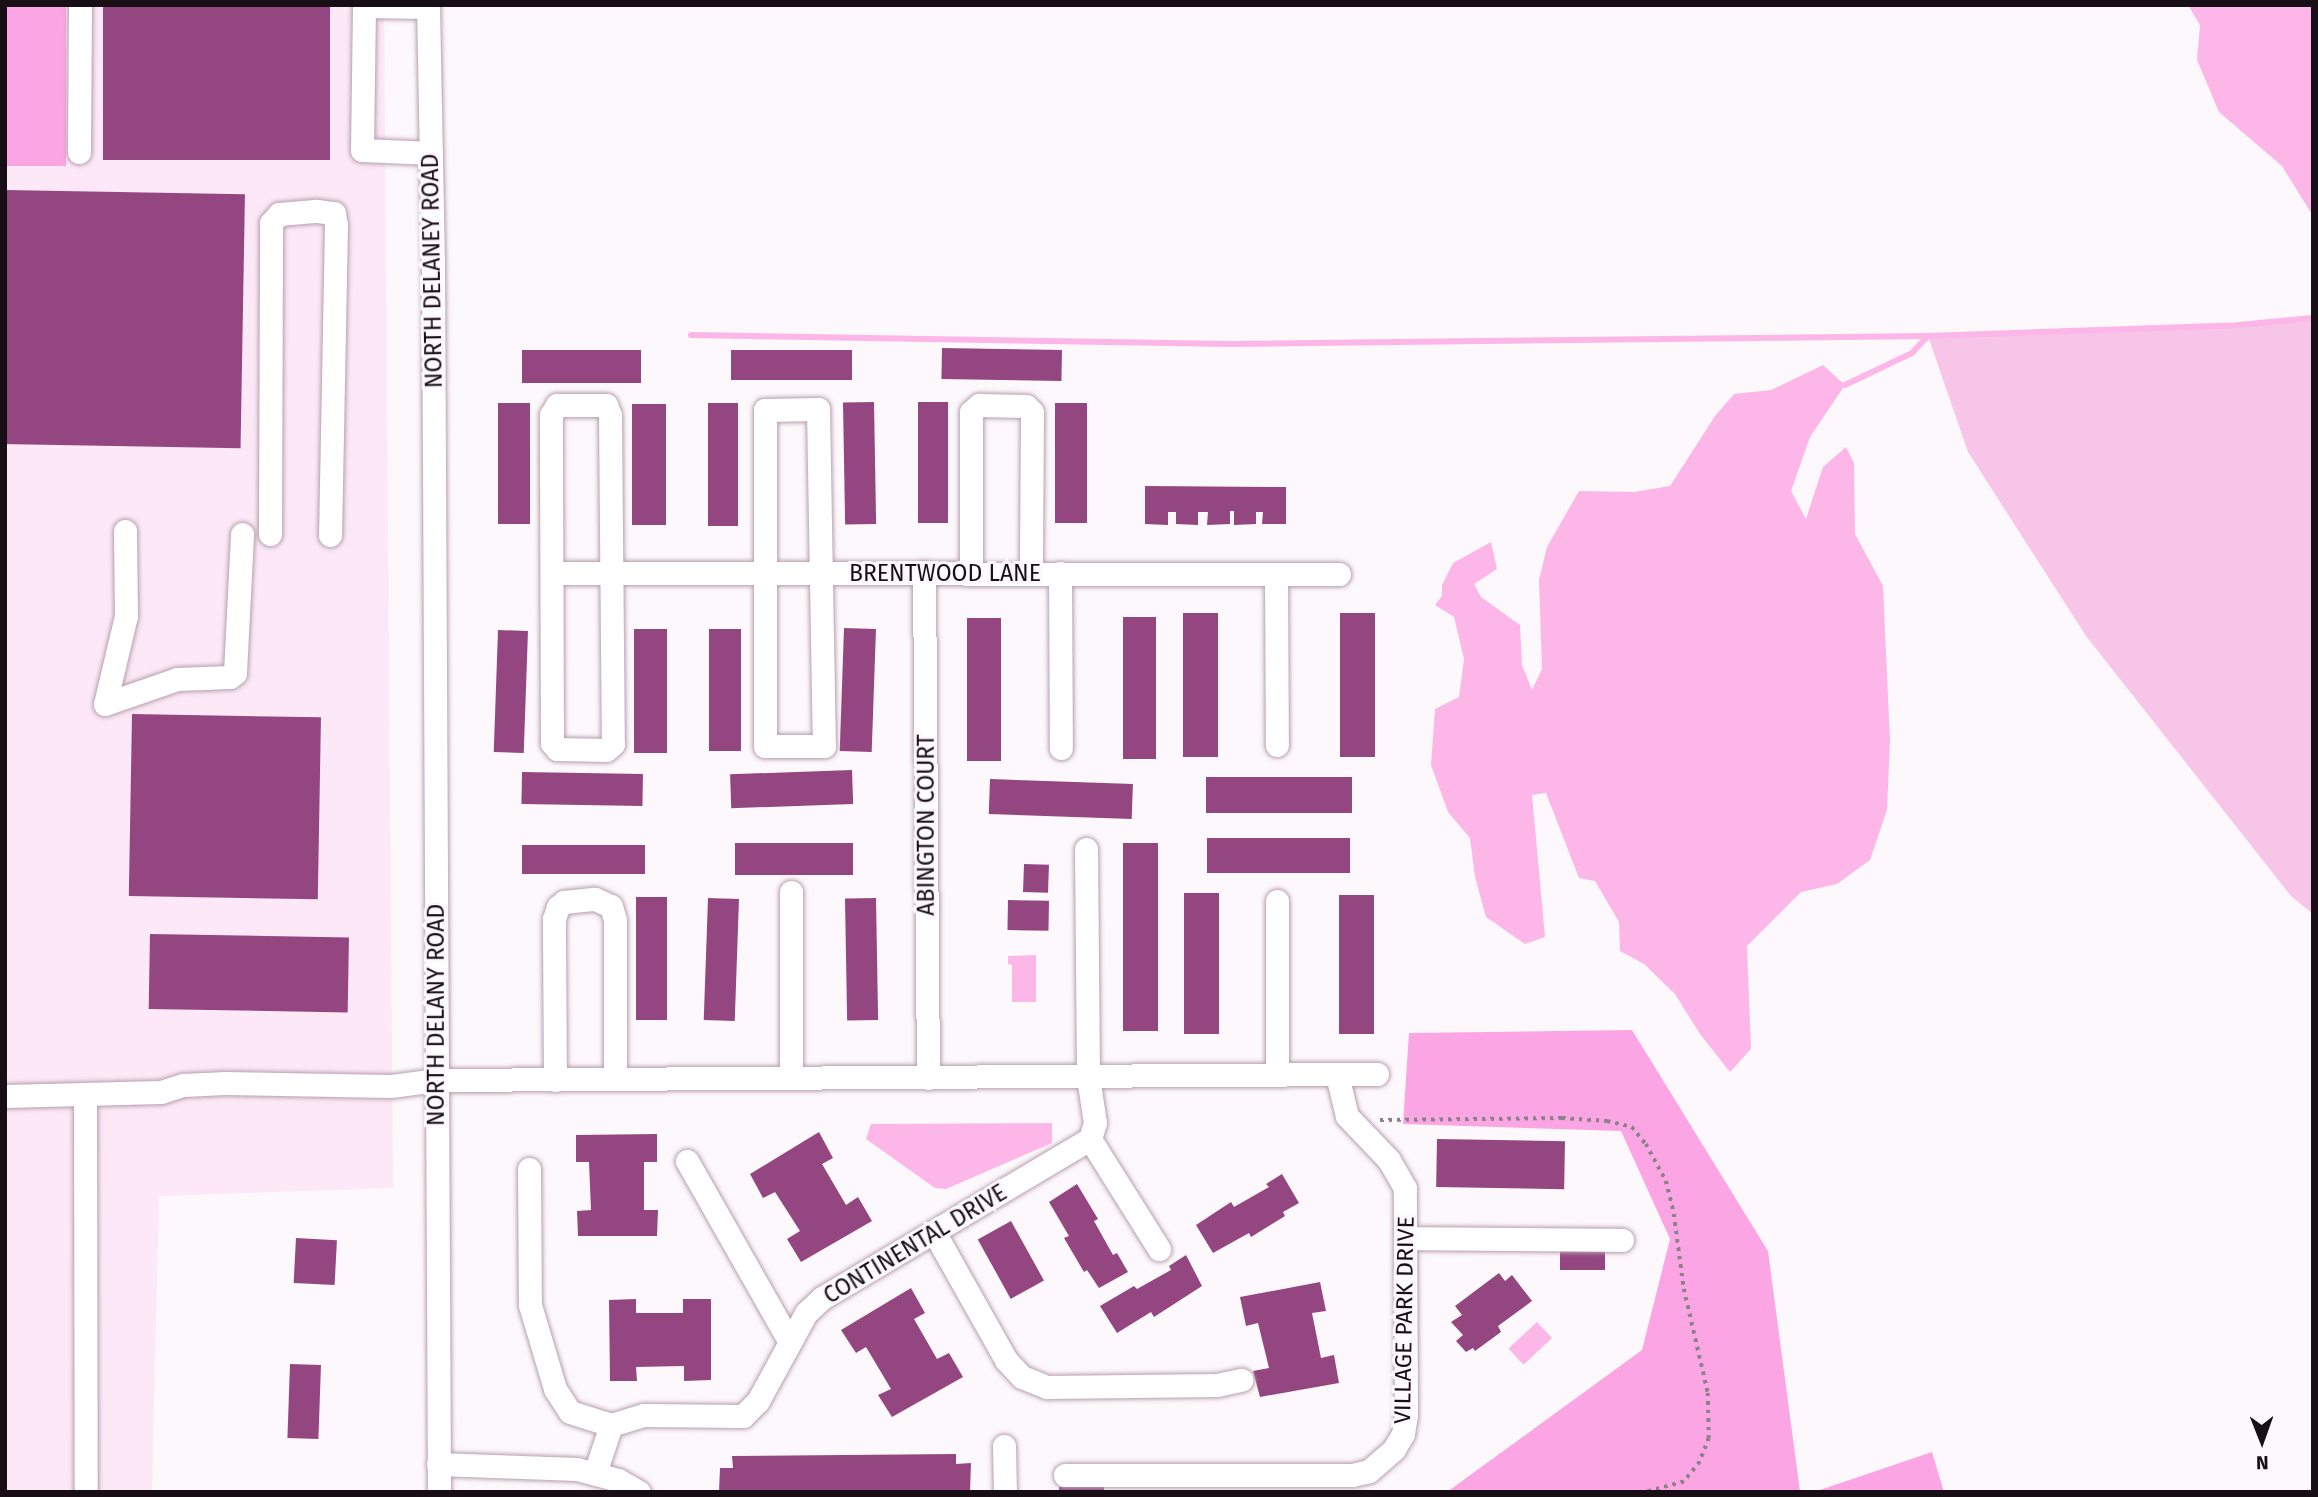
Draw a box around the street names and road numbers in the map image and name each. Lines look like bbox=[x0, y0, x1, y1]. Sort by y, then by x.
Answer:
street label: NORTH DELANEY ROAD bbox=[416, 154, 448, 388]
street label: BRENTWOOD LANE bbox=[849, 559, 1041, 587]
street label: ABINGTON COURT bbox=[912, 734, 940, 916]
street label: NORTH DELANY ROAD bbox=[422, 904, 450, 1126]
street label: CONTINENTAL DRIVE bbox=[819, 1178, 1011, 1310]
street label: VILLAGE PARK DRIVE bbox=[1388, 1216, 1420, 1424]

